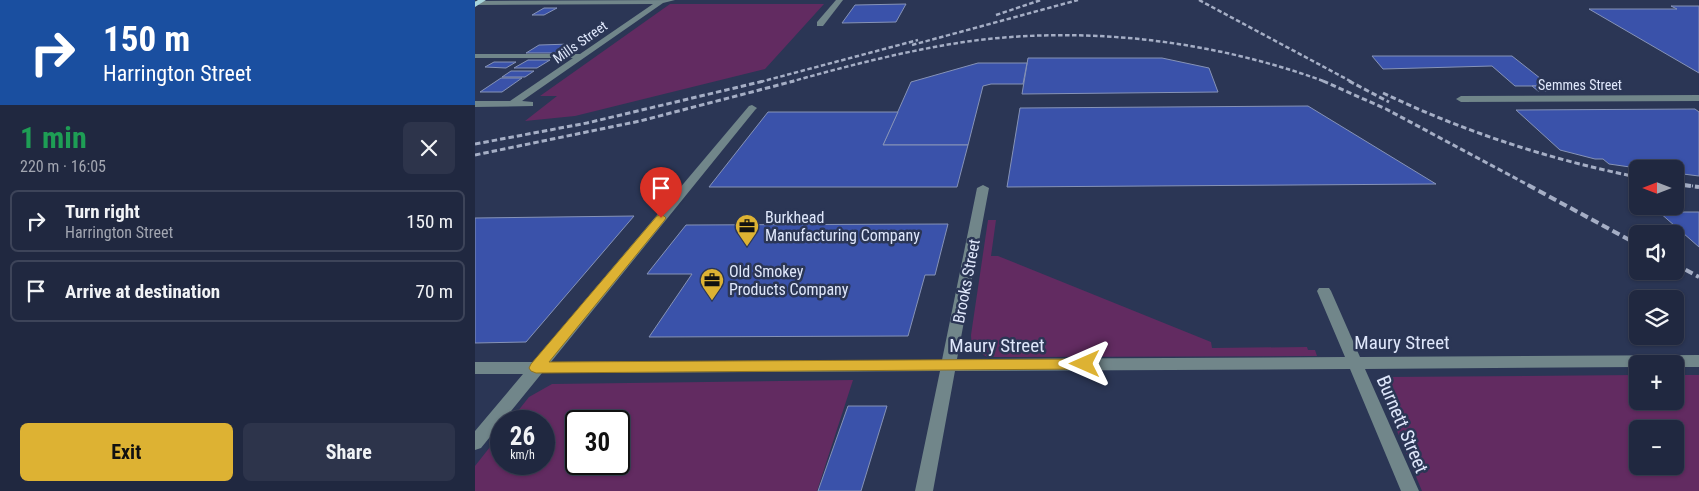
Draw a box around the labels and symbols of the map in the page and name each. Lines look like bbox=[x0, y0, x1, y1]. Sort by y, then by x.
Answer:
street label: Mills Street bbox=[550, 17, 610, 67]
street label: Semmes Street bbox=[1538, 77, 1622, 93]
north arrow bbox=[1629, 160, 1684, 215]
pin bbox=[640, 167, 682, 218]
place label: Burkhead Manufacturing Company bbox=[765, 208, 920, 245]
office icon: Burkhead Manufacturing Company bbox=[734, 213, 760, 247]
street label: Brooks Street bbox=[949, 237, 984, 325]
place label: Old Smokey Products Company bbox=[729, 262, 849, 299]
office icon: Old Smokey Products Company bbox=[699, 267, 725, 301]
street label: Maury Street bbox=[1354, 331, 1450, 354]
street label: Maury Street bbox=[949, 334, 1045, 357]
position arrow bbox=[1058, 337, 1110, 389]
street label: Burnett Street bbox=[1372, 372, 1433, 476]
speed limit sign: 30 bbox=[565, 410, 630, 475]

